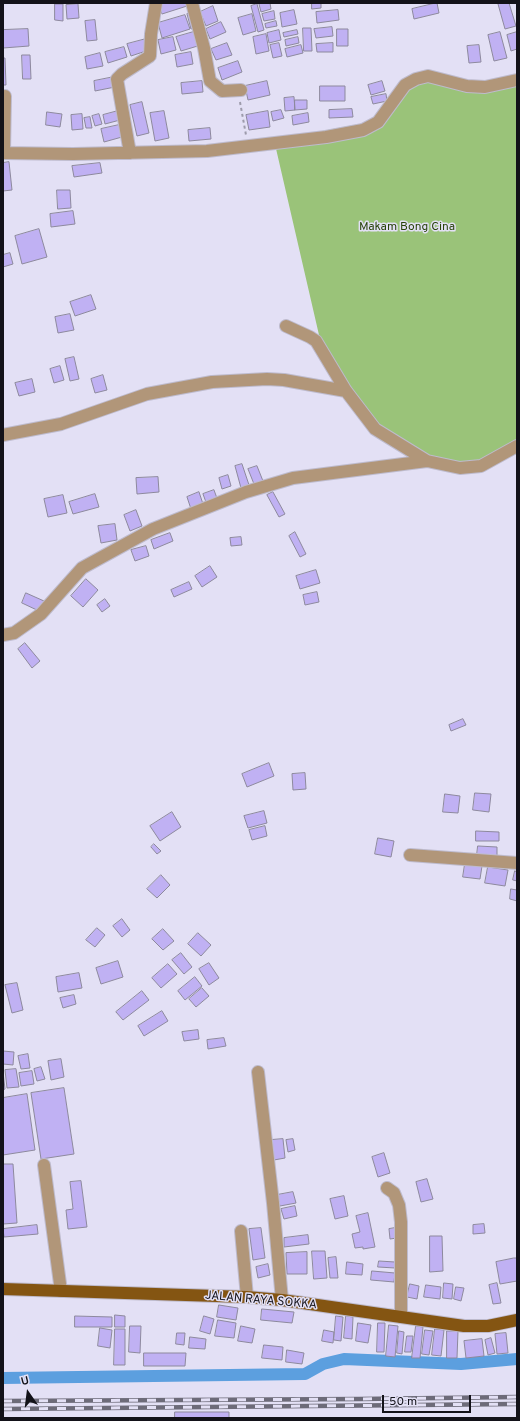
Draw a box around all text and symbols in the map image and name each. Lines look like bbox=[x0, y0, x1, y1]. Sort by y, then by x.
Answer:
park label: Makam Bong Cina bbox=[359, 221, 455, 235]
street label: JALAN RAYA SOKKA bbox=[204, 1289, 318, 1313]
north arrow bbox=[8, 1373, 48, 1413]
text: U bbox=[20, 1374, 31, 1389]
scale bar bbox=[384, 1387, 473, 1413]
text: 50 m bbox=[389, 1394, 417, 1410]

